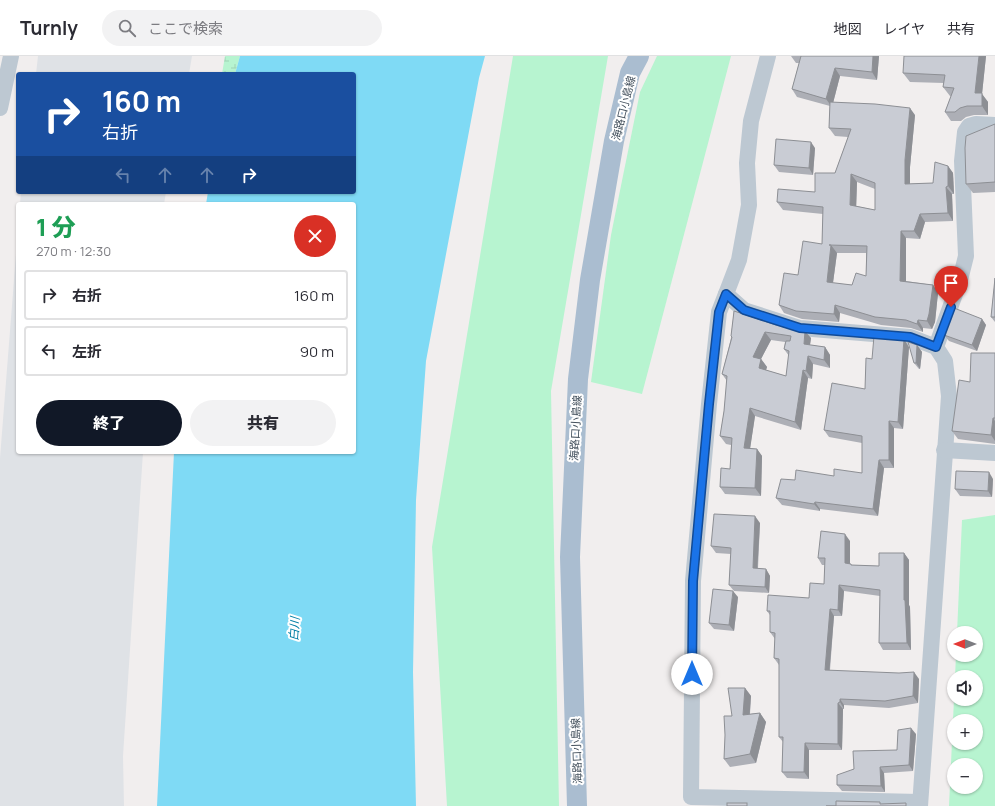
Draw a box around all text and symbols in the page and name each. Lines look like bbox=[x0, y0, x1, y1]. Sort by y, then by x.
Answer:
search box bbox=[102, 10, 382, 46]
text: Turnly bbox=[20, 15, 78, 41]
icon: search bbox=[116, 17, 138, 39]
text: ここで検索 bbox=[148, 18, 223, 39]
text: 地図 bbox=[833, 19, 861, 38]
text: レイヤ bbox=[883, 19, 925, 38]
text: 共有 bbox=[947, 19, 975, 38]
street label: 海路口小島線 bbox=[608, 74, 638, 142]
text: 160 m bbox=[102, 82, 181, 120]
icon: right bbox=[36, 88, 88, 140]
text: 右折 bbox=[102, 120, 138, 144]
icon: left bbox=[112, 164, 134, 186]
icon: ahead bbox=[154, 164, 176, 186]
icon: ahead bbox=[196, 164, 218, 186]
icon: right bbox=[238, 164, 260, 186]
text: 1 分 bbox=[36, 210, 76, 243]
button: close bbox=[294, 215, 336, 257]
text: 270 m · 12:30 bbox=[36, 242, 111, 260]
pin bbox=[934, 266, 968, 307]
icon: arrive bbox=[940, 272, 962, 294]
icon: right bbox=[38, 284, 60, 306]
text: 右折 bbox=[72, 285, 102, 306]
text: 160 m bbox=[294, 285, 334, 306]
icon: left bbox=[38, 340, 60, 362]
text: 左折 bbox=[72, 341, 102, 362]
text: 90 m bbox=[300, 341, 334, 362]
street label: 海路口小島線 bbox=[566, 395, 584, 461]
button: 終了 bbox=[36, 400, 182, 446]
button: 共有 bbox=[190, 400, 336, 446]
water label: 白川 bbox=[285, 614, 303, 642]
north arrow bbox=[947, 626, 983, 662]
map controls bbox=[947, 626, 983, 794]
position arrow bbox=[671, 653, 713, 695]
button: sound bbox=[947, 670, 983, 706]
button: + bbox=[947, 714, 983, 750]
street label: 海路口小島線 bbox=[567, 718, 585, 784]
button: − bbox=[947, 758, 983, 794]

